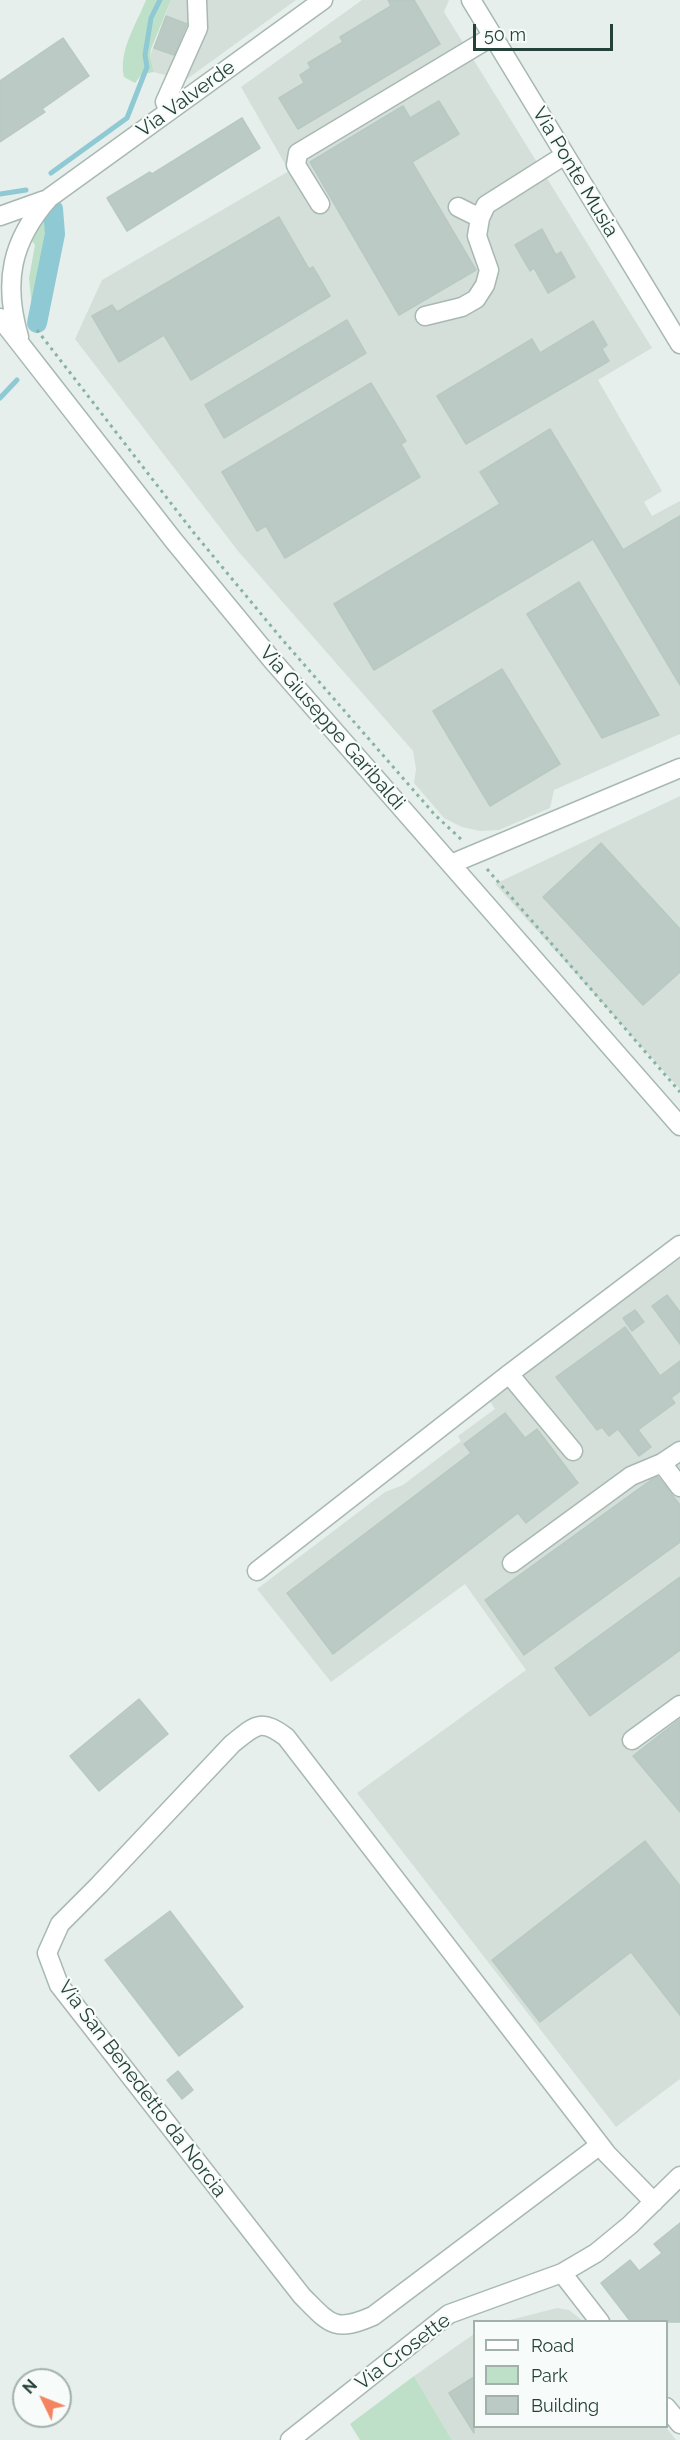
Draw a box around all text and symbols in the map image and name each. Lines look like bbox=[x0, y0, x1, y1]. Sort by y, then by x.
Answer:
scale bar bbox=[476, 12, 616, 50]
text: 50 m bbox=[484, 24, 526, 45]
street label: Via Valverde bbox=[132, 55, 240, 143]
street label: Via Ponte Musia bbox=[527, 103, 623, 241]
street label: Via Giuseppe Garibaldi bbox=[254, 641, 410, 815]
street label: Via San Benedetto da Norcia bbox=[53, 1976, 231, 2202]
street label: Via Crosette bbox=[351, 2309, 455, 2395]
legend bbox=[473, 2320, 668, 2428]
text: Road bbox=[531, 2335, 574, 2356]
text: Park bbox=[531, 2365, 568, 2386]
north arrow bbox=[12, 2368, 72, 2428]
text: N bbox=[19, 2376, 41, 2398]
text: Building bbox=[531, 2395, 599, 2416]

